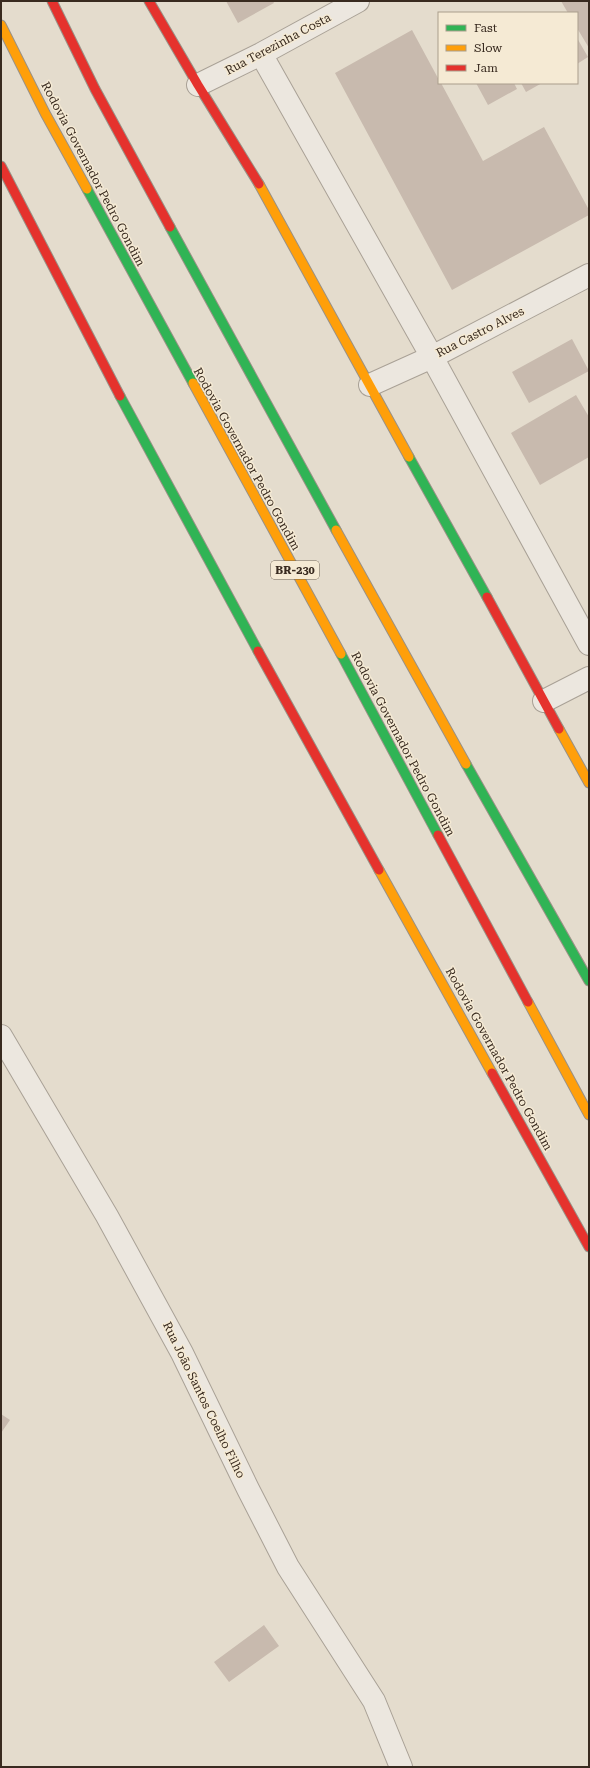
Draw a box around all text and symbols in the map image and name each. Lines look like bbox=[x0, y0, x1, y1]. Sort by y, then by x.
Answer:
street label: Rua Terezinha Costa bbox=[223, 10, 333, 78]
legend bbox=[438, 12, 578, 84]
text: Fast bbox=[474, 21, 498, 35]
text: Slow bbox=[474, 41, 502, 55]
text: Jam bbox=[474, 61, 498, 75]
street label: Rodovia Governador Pedro Gondim bbox=[38, 79, 148, 269]
street label: Rua Castro Alves bbox=[434, 304, 527, 360]
street label: Rodovia Governador Pedro Gondim bbox=[191, 365, 303, 553]
road number: BR-230 bbox=[271, 561, 319, 579]
street label: Rodovia Governador Pedro Gondim bbox=[348, 649, 458, 839]
street label: Rodovia Governador Pedro Gondim bbox=[443, 965, 555, 1153]
street label: Rua João Santos Coelho Filho bbox=[160, 1320, 248, 1480]

